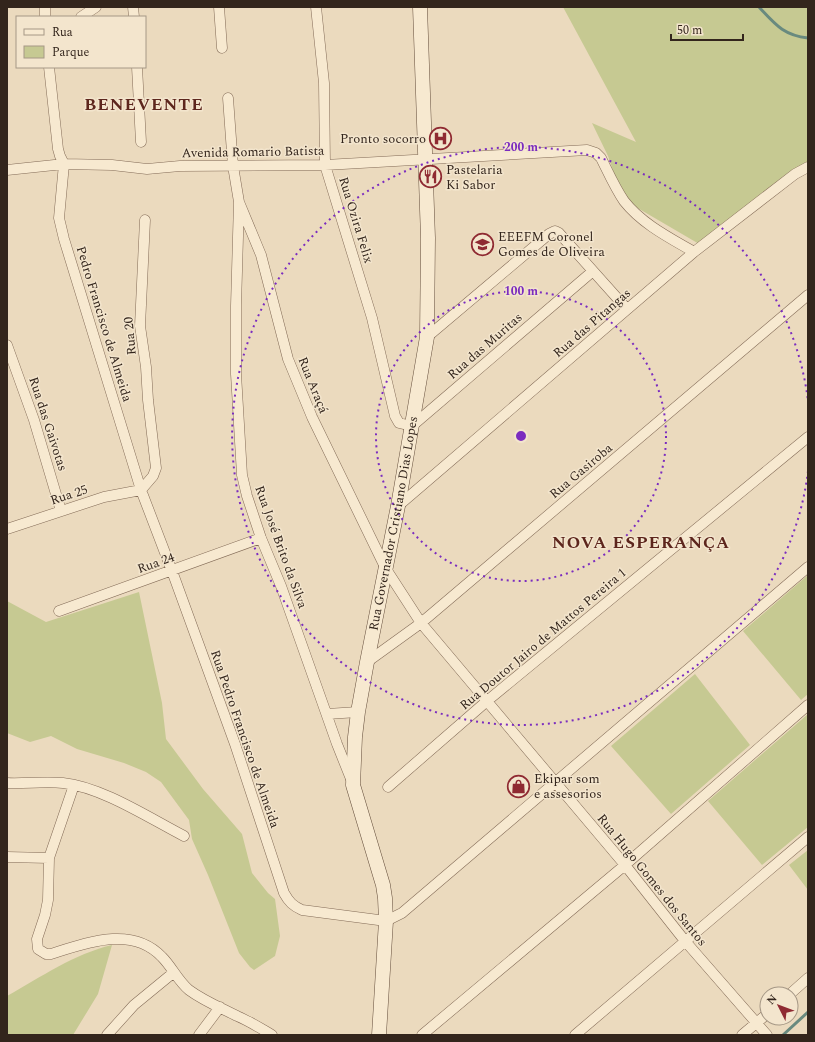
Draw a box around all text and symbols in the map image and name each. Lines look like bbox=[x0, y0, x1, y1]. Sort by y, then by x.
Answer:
legend bbox=[16, 16, 146, 68]
scale bar bbox=[671, 16, 743, 42]
text: 50 m bbox=[677, 21, 702, 40]
text: Rua bbox=[52, 23, 73, 42]
text: Parque bbox=[52, 43, 89, 62]
district label: BENEVENTE bbox=[84, 92, 204, 118]
hospital icon: Pronto socorro bbox=[428, 126, 454, 152]
place label: Pronto socorro bbox=[340, 129, 426, 149]
text: 200 m bbox=[504, 138, 538, 157]
street label: Avenida Romario Batista bbox=[181, 141, 325, 163]
place label: Pastelaria Ki Sabor bbox=[446, 160, 503, 195]
restaurant icon: Pastelaria Ki Sabor bbox=[418, 164, 444, 190]
street label: Rua Ozira Felix bbox=[333, 174, 379, 266]
place label: EEEFM Coronel Gomes de Oliveira bbox=[498, 227, 605, 262]
school or university icon: EEEFM Coronel Gomes de Oliveira bbox=[469, 231, 495, 257]
street label: Pedro Francisco de Almeida bbox=[71, 244, 137, 405]
text: 100 m bbox=[504, 282, 538, 301]
street label: Rua das Pitangas bbox=[549, 283, 635, 363]
street label: Rua das Muritas bbox=[443, 308, 527, 384]
street label: Rua 20 bbox=[118, 315, 142, 356]
street label: Rua Araçá bbox=[293, 354, 334, 417]
street label: Rua das Gaivotas bbox=[23, 374, 73, 474]
street label: Rua Governador Cristiano Dias Lopes bbox=[363, 415, 423, 632]
centre of rings bbox=[514, 429, 528, 443]
street label: Rua Gasiroba bbox=[545, 438, 618, 504]
street label: Rua 25 bbox=[48, 480, 90, 510]
street label: Rua José Brito da Silva bbox=[249, 483, 313, 612]
district label: NOVA ESPERANÇA bbox=[552, 530, 730, 556]
street label: Rua 24 bbox=[134, 547, 178, 579]
street label: Rua Doutor Jairo de Mattos Pereira 1 bbox=[455, 563, 631, 715]
street label: Rua Pedro Francisco de Almeida bbox=[205, 647, 285, 831]
place label: Ekipar som e assesorios bbox=[534, 769, 602, 804]
shop icon: Ekipar som e assesorios bbox=[505, 773, 531, 799]
street label: Rua Hugo Gomes dos Santos bbox=[592, 809, 712, 951]
north arrow bbox=[759, 986, 799, 1026]
text: N bbox=[763, 991, 781, 1009]

